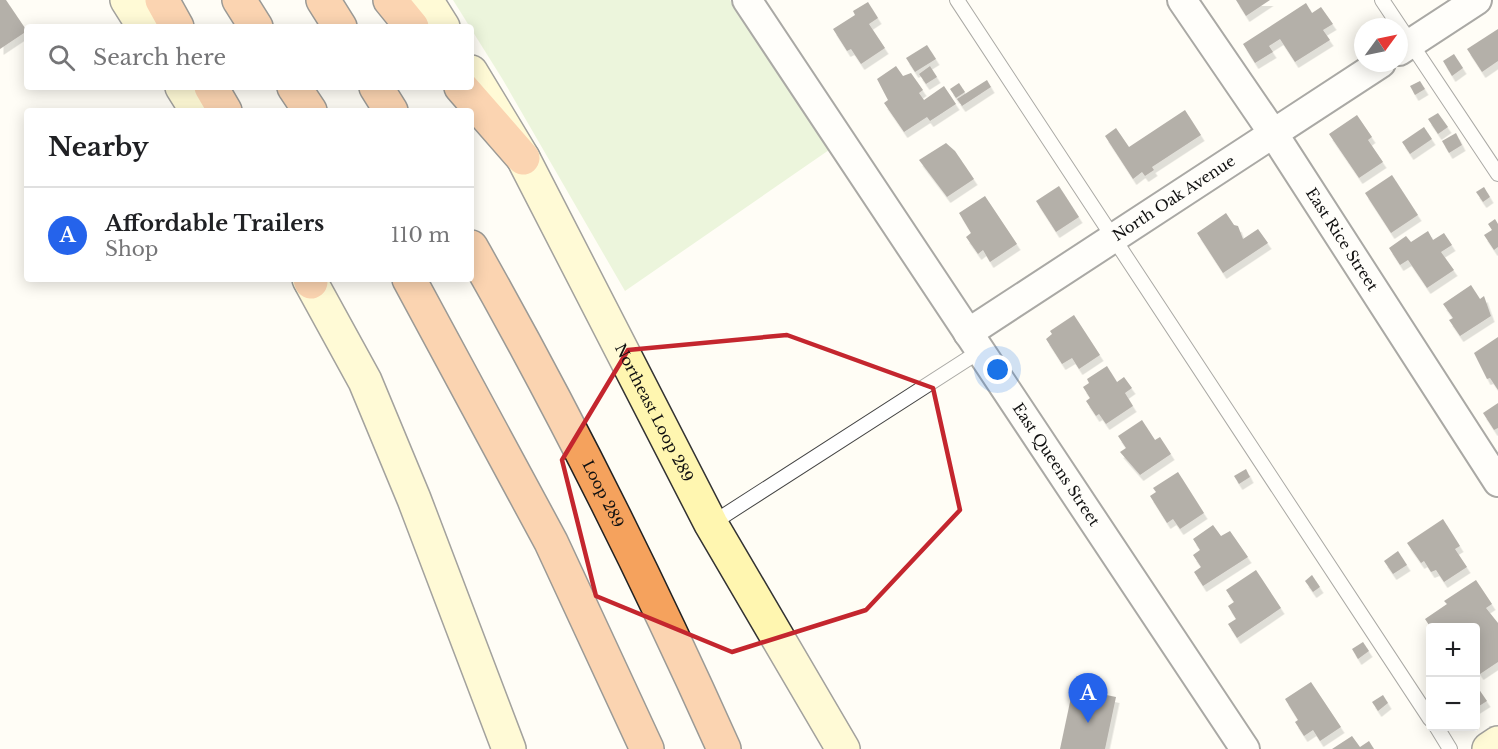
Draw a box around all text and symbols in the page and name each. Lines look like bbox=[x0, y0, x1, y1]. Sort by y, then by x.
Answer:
north arrow bbox=[1354, 18, 1408, 72]
search box bbox=[24, 24, 474, 90]
icon: search bbox=[45, 41, 78, 74]
text: Search here bbox=[93, 44, 226, 71]
text: Nearby bbox=[48, 131, 149, 163]
street label: North Oak Avenue bbox=[1109, 151, 1239, 245]
street label: East Rice Street bbox=[1302, 184, 1383, 295]
text: Affordable Trailers bbox=[105, 210, 324, 237]
text: A bbox=[59, 223, 76, 247]
text: 110 m bbox=[391, 223, 450, 247]
text: Shop bbox=[105, 237, 158, 261]
street label: Northeast Loop 289 bbox=[611, 340, 698, 485]
your location bbox=[983, 355, 1012, 384]
street label: East Queens Street bbox=[1009, 399, 1104, 530]
street label: Loop 289 bbox=[578, 457, 628, 531]
map controls bbox=[1426, 623, 1480, 731]
button: + bbox=[1426, 623, 1480, 677]
pin: A bbox=[1068, 674, 1108, 723]
button: − bbox=[1426, 677, 1480, 731]

